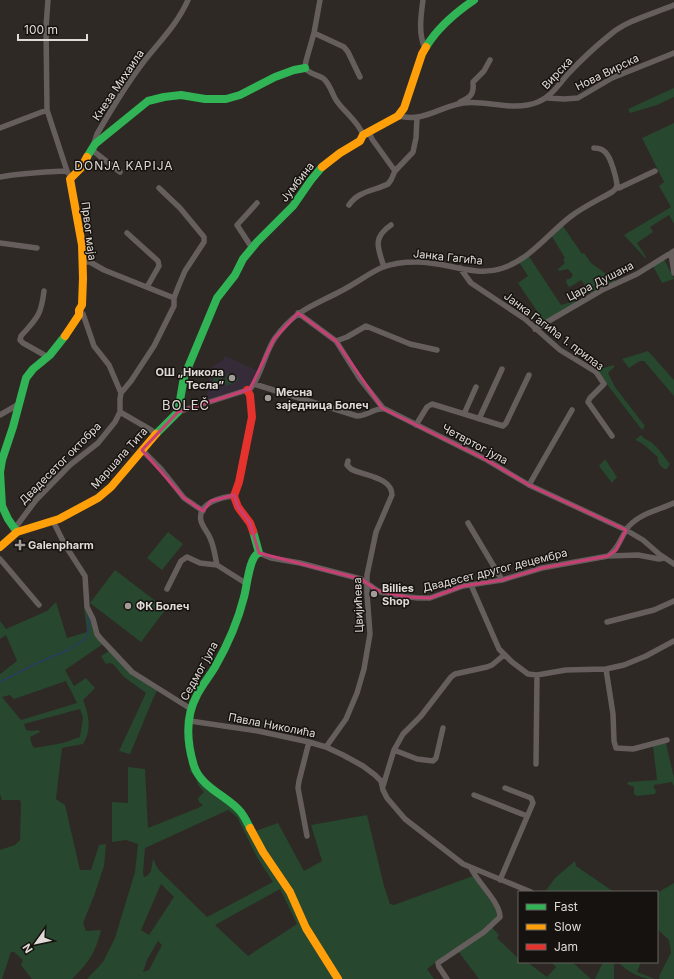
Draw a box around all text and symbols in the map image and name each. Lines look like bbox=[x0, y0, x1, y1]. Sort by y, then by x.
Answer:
scale bar bbox=[18, 16, 87, 42]
text: 100 m bbox=[24, 22, 58, 37]
street label: Кнеза Михаила bbox=[89, 47, 147, 123]
street label: Нова Вирска bbox=[573, 51, 641, 93]
street label: Вирска bbox=[539, 54, 575, 92]
district label: DONJA KAPIJA bbox=[74, 158, 174, 173]
street label: Јумбина bbox=[277, 159, 317, 205]
street label: Првог маја bbox=[78, 201, 100, 261]
street label: Јанка Гагића bbox=[412, 246, 484, 268]
street label: Цара Душана bbox=[564, 258, 636, 304]
street label: Јанка Гагића 1. прилаз bbox=[501, 289, 607, 373]
place label: ОШ „Никола Тесла” bbox=[155, 365, 224, 392]
marker: ОШ „Никола Тесла” bbox=[227, 373, 237, 383]
place label: Месна заједница Болеч bbox=[276, 385, 369, 412]
marker: Месна заједница Болеч bbox=[263, 393, 273, 403]
district label: BOLEČ bbox=[162, 397, 210, 413]
street label: Двадесетог октобра bbox=[16, 419, 104, 507]
street label: Четвртог јула bbox=[440, 421, 510, 467]
street label: Маршала Тита bbox=[88, 424, 150, 492]
place label: Galenpharm bbox=[28, 538, 94, 552]
marker: Galenpharm bbox=[15, 540, 25, 550]
street label: Двадесет другог децембра bbox=[421, 545, 569, 595]
street label: Цвијићева bbox=[350, 577, 366, 633]
place label: Billies Shop bbox=[382, 581, 414, 608]
marker: Billies Shop bbox=[369, 589, 379, 599]
place label: ФК Болеч bbox=[136, 599, 190, 613]
marker: ФК Болеч bbox=[123, 601, 133, 611]
street label: Седмог јула bbox=[177, 639, 221, 703]
street label: Павла Николића bbox=[227, 710, 317, 740]
legend bbox=[518, 891, 658, 963]
text: Fast bbox=[554, 899, 578, 914]
text: Slow bbox=[554, 919, 582, 934]
north arrow bbox=[16, 923, 56, 963]
text: Jam bbox=[554, 939, 578, 954]
text: N bbox=[19, 941, 36, 956]

